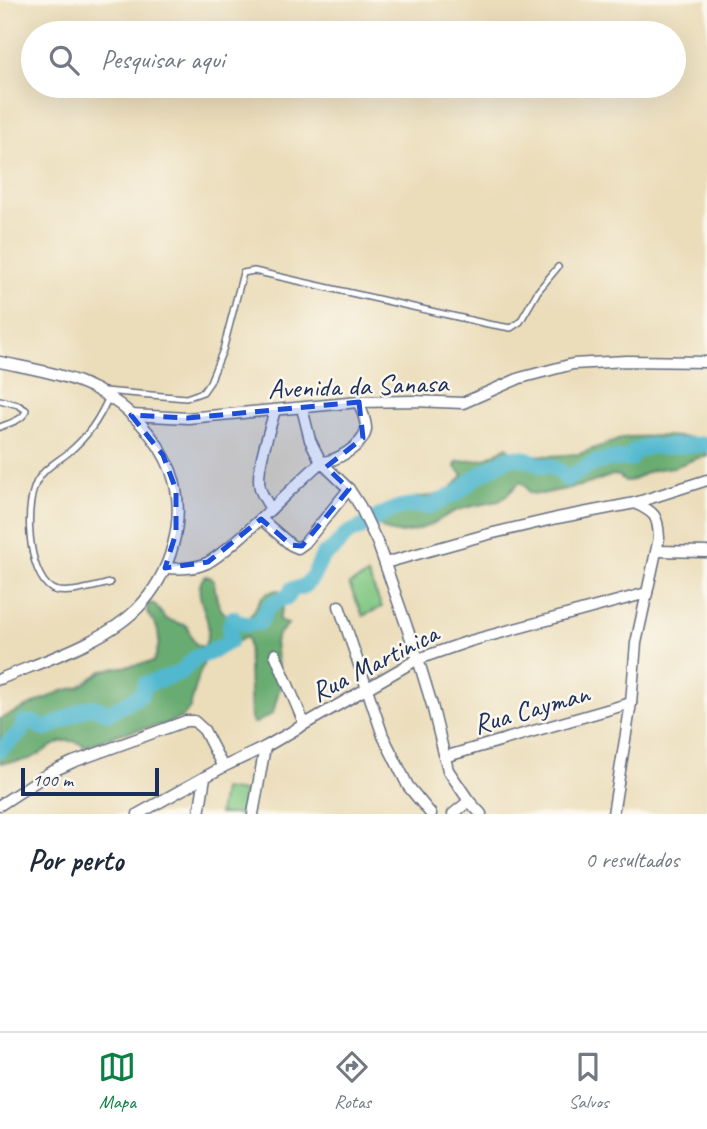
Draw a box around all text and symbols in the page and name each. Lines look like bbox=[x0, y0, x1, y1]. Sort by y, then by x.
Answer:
search box bbox=[21, 21, 686, 98]
icon: search bbox=[45, 41, 83, 79]
text: Pesquisar aqui bbox=[101, 43, 225, 76]
street label: Avenida da Sanasa bbox=[267, 365, 450, 406]
street label: Rua Martinica bbox=[305, 614, 446, 709]
street label: Rua Cayman bbox=[469, 675, 595, 742]
scale bar bbox=[21, 765, 159, 797]
text: 100 m bbox=[32, 768, 73, 792]
text: Por perto bbox=[28, 841, 123, 879]
text: 0 resultados bbox=[585, 845, 679, 874]
tab: Mapa bbox=[98, 1048, 136, 1114]
tab: Rotas bbox=[333, 1048, 371, 1114]
tab: Salvos bbox=[568, 1048, 609, 1114]

